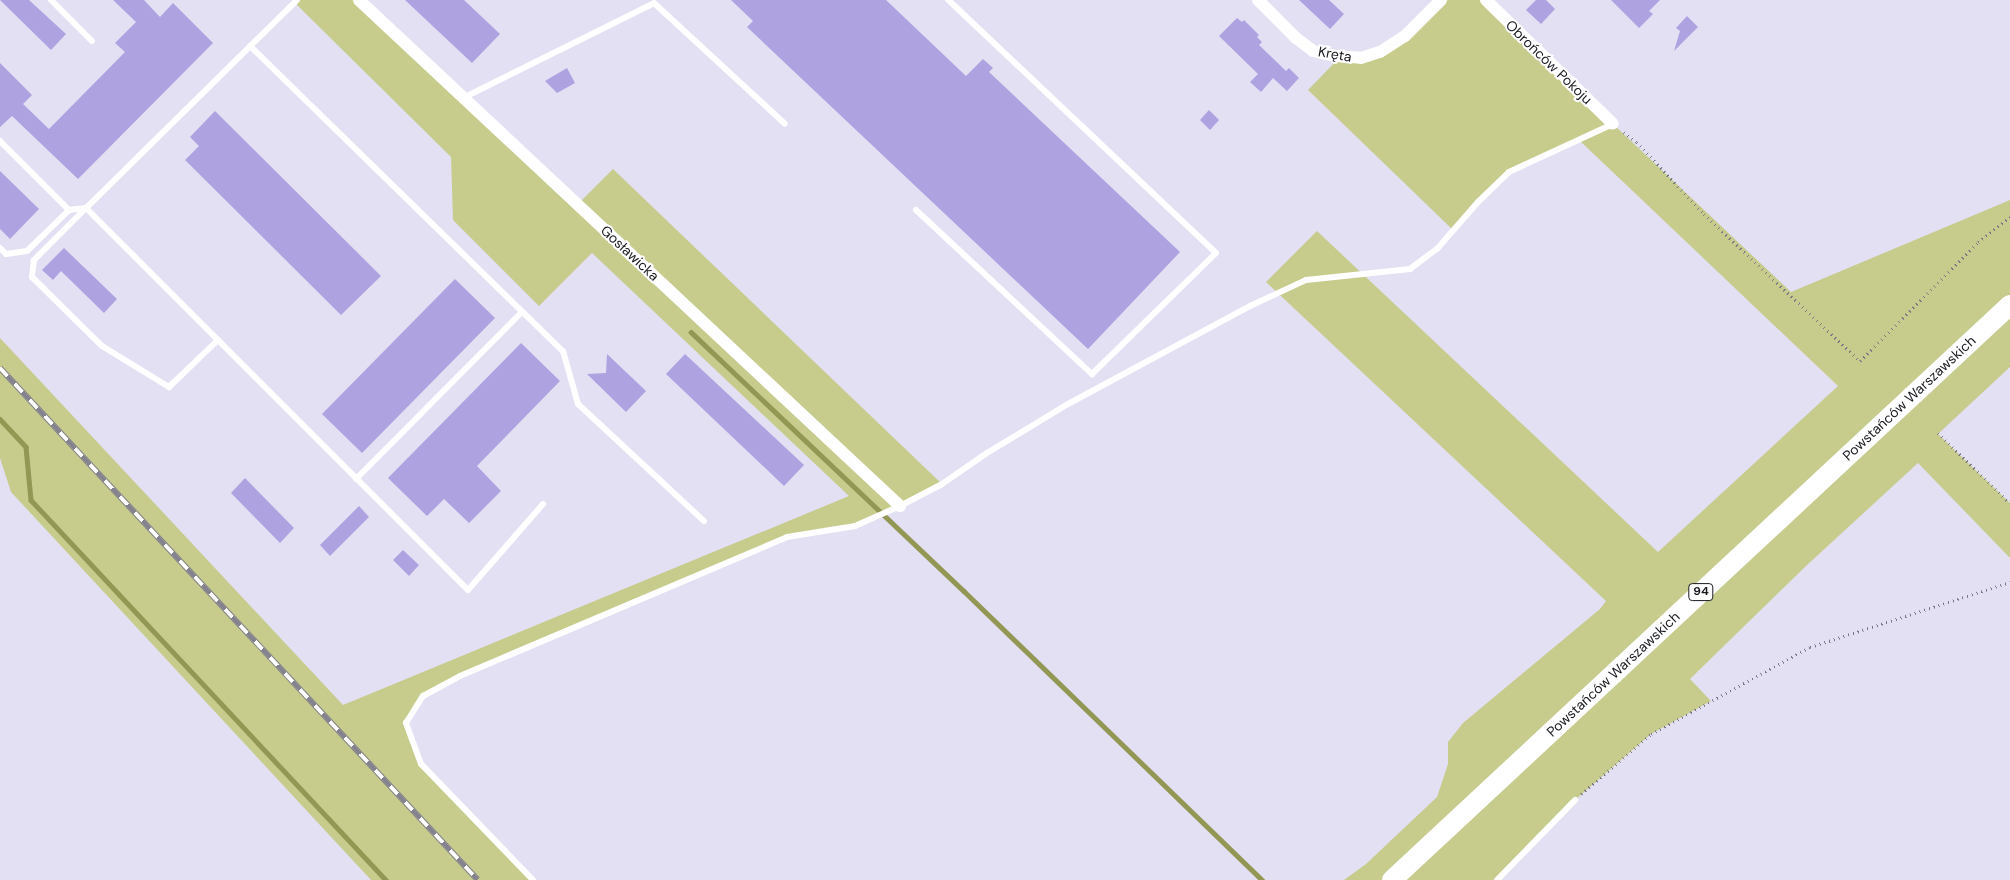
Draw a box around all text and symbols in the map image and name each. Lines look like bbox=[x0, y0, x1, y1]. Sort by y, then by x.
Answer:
street label: Obrońców Pokoju bbox=[1502, 17, 1596, 107]
street label: Kręta bbox=[1317, 43, 1353, 65]
street label: Gosławicka bbox=[597, 222, 663, 284]
street label: Powstańców Warszawskich bbox=[1839, 332, 1979, 464]
road number: 94 bbox=[1687, 582, 1715, 602]
street label: Powstańców Warszawskich bbox=[1543, 608, 1683, 740]

